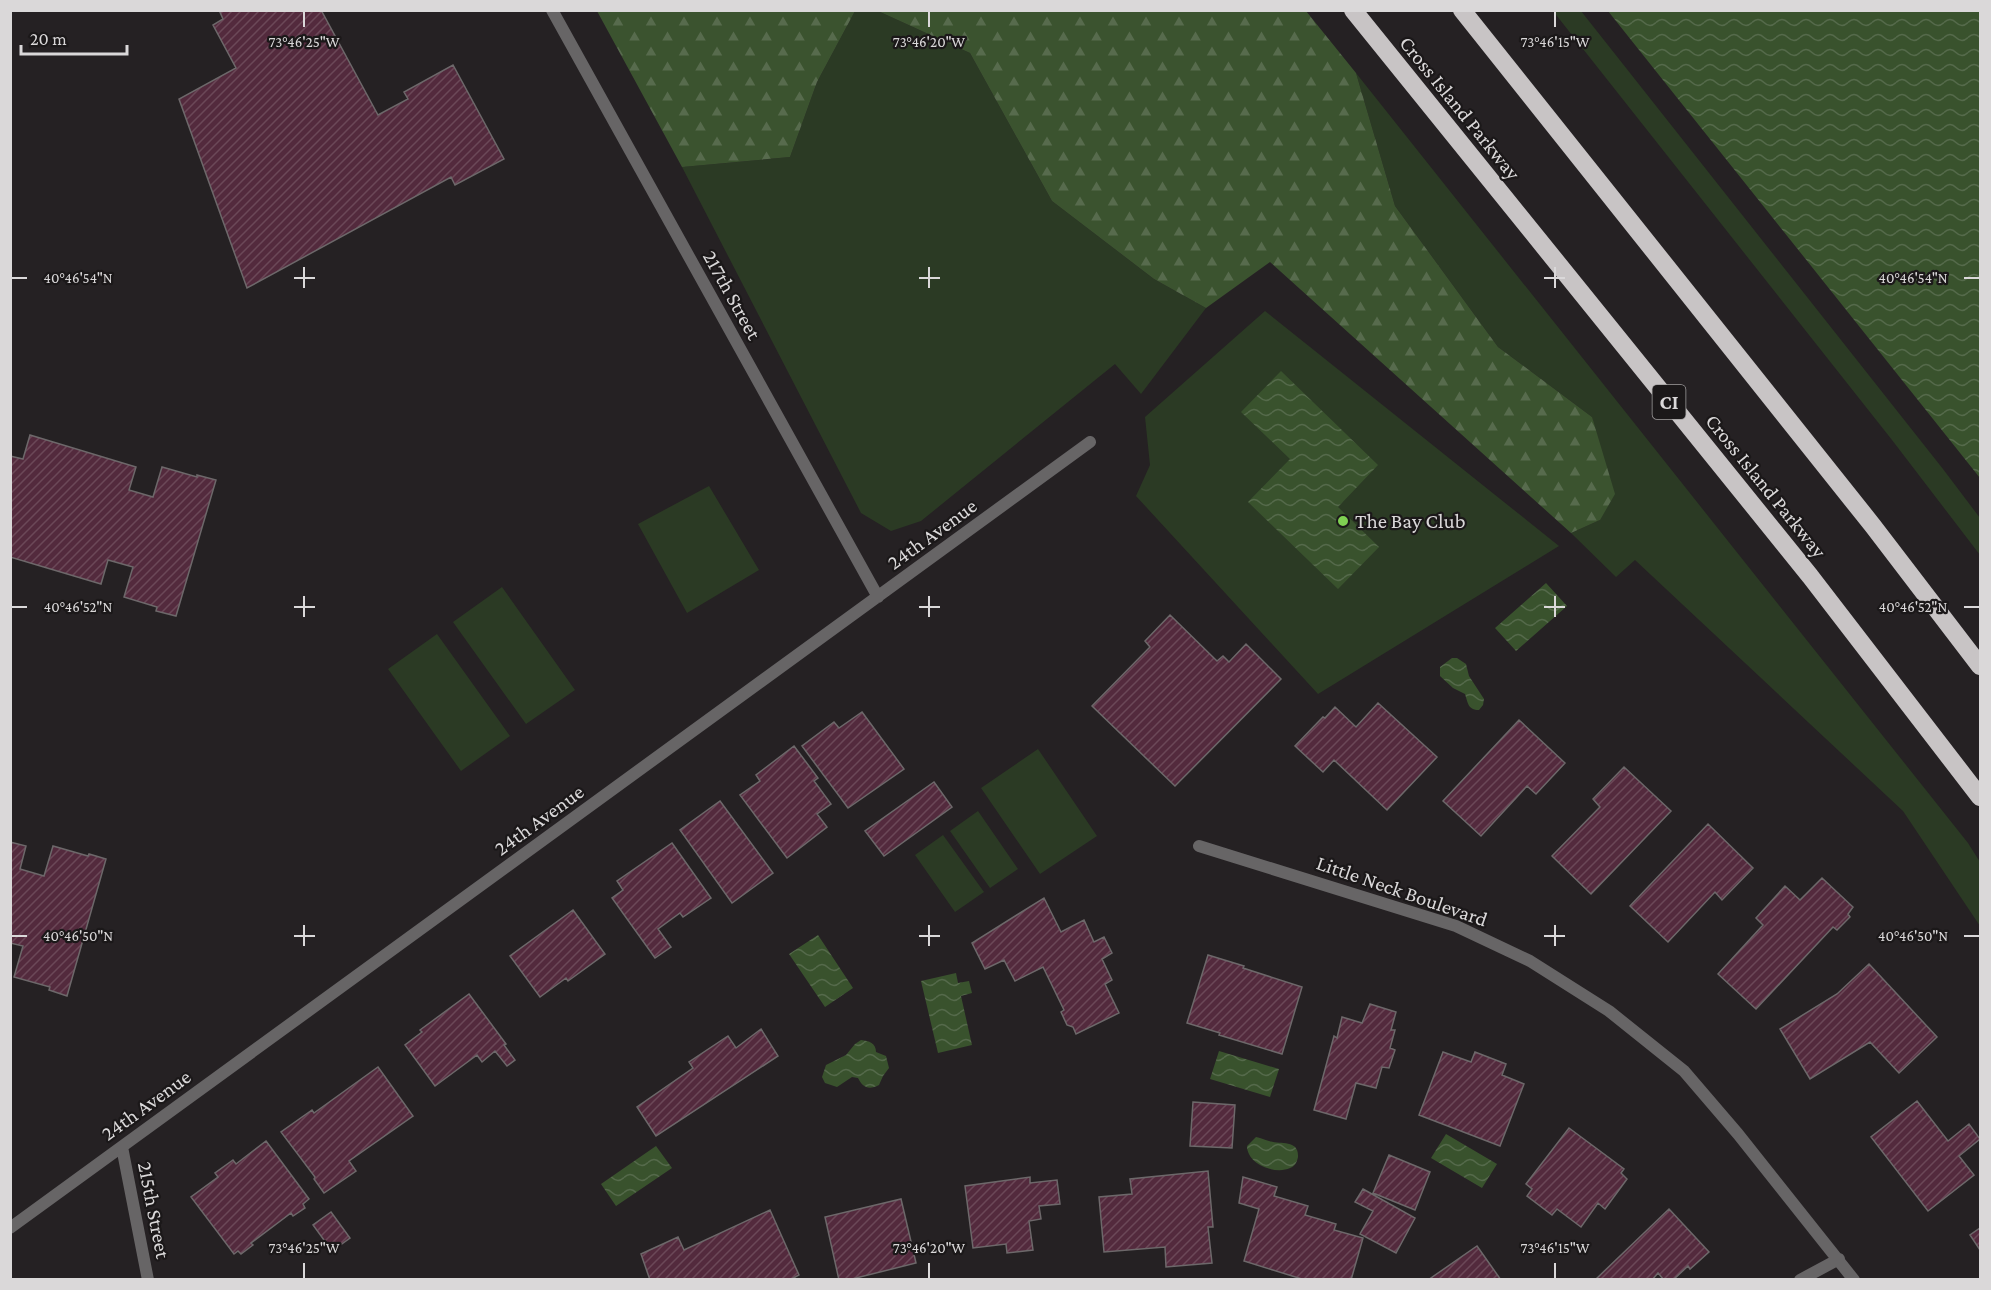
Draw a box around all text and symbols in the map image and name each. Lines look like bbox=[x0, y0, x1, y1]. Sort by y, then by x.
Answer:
scale bar bbox=[21, 18, 128, 56]
text: 20 m bbox=[30, 29, 67, 49]
street label: Cross Island Parkway bbox=[1395, 31, 1526, 185]
text: 73°46'25"W bbox=[268, 34, 340, 50]
text: 73°46'20"W bbox=[893, 34, 965, 50]
text: 73°46'15"W bbox=[1521, 34, 1590, 50]
street label: 217th Street bbox=[698, 246, 767, 345]
text: 40°46'54"N bbox=[43, 270, 113, 286]
text: 40°46'54"N bbox=[1878, 270, 1948, 286]
road number: CI bbox=[1652, 385, 1686, 419]
street label: Cross Island Parkway bbox=[1701, 409, 1832, 563]
street label: 24th Avenue bbox=[883, 494, 981, 574]
place label: The Bay Club bbox=[1355, 509, 1465, 533]
marker: The Bay Club bbox=[1336, 514, 1350, 528]
text: 40°46'52"N bbox=[44, 599, 113, 615]
text: 40°46'52"N bbox=[1879, 599, 1948, 615]
street label: 24th Avenue bbox=[490, 780, 588, 860]
street label: Little Neck Boulevard bbox=[1313, 850, 1491, 932]
text: 40°46'50"N bbox=[43, 928, 113, 944]
text: 40°46'50"N bbox=[1878, 928, 1948, 944]
street label: 24th Avenue bbox=[97, 1065, 195, 1145]
street label: 215th Street bbox=[133, 1160, 175, 1261]
text: 73°46'25"W bbox=[268, 1240, 340, 1256]
text: 73°46'20"W bbox=[893, 1240, 965, 1256]
text: 73°46'15"W bbox=[1521, 1240, 1590, 1256]

